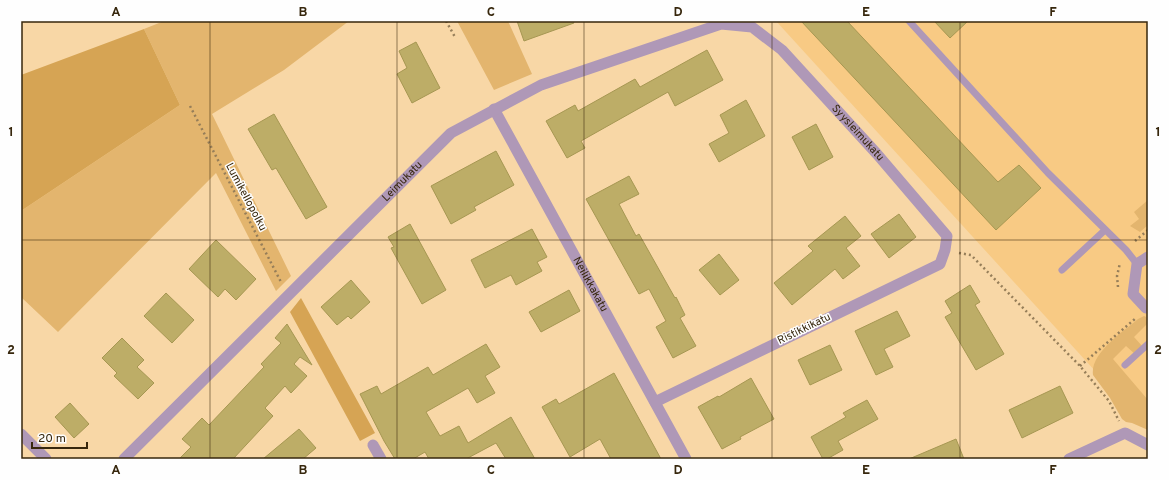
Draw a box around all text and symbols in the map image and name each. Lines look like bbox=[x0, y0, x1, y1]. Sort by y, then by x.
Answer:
text: A bbox=[111, 5, 121, 21]
text: B bbox=[299, 5, 308, 21]
text: C bbox=[487, 5, 495, 21]
text: D bbox=[673, 5, 683, 21]
text: E bbox=[862, 5, 870, 21]
text: F bbox=[1049, 5, 1057, 21]
street label: Syysleimukatu bbox=[828, 102, 887, 164]
text: 1 bbox=[8, 125, 14, 141]
text: 1 bbox=[1155, 125, 1161, 141]
street label: Leimukatu bbox=[379, 158, 426, 205]
street label: Lumikellopolku bbox=[222, 161, 270, 233]
street label: Neilikkakatu bbox=[569, 254, 611, 314]
street label: Ristikkikatu bbox=[775, 310, 833, 348]
text: 2 bbox=[7, 343, 15, 359]
text: 2 bbox=[1154, 343, 1162, 359]
scale bar bbox=[32, 424, 87, 450]
text: 20 m bbox=[38, 431, 66, 447]
text: A bbox=[111, 463, 121, 479]
text: B bbox=[299, 463, 308, 479]
text: C bbox=[487, 463, 495, 479]
text: D bbox=[673, 463, 683, 479]
text: E bbox=[862, 463, 870, 479]
text: F bbox=[1049, 463, 1057, 479]

